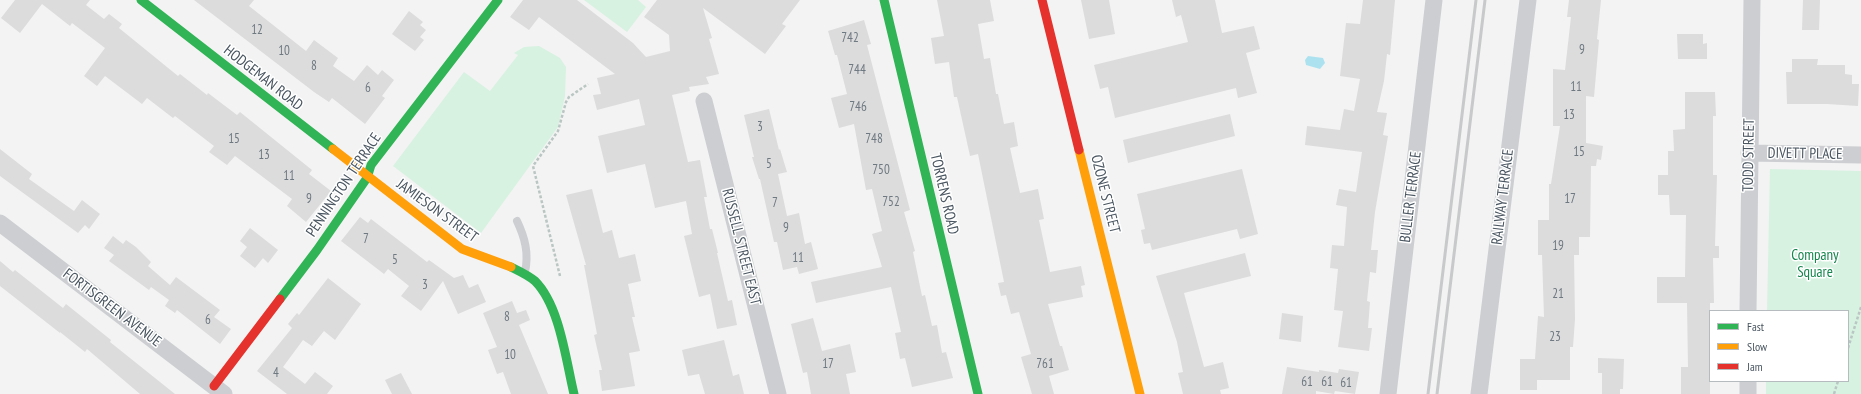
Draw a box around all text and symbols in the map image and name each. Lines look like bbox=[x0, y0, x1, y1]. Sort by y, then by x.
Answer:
house number: 12 bbox=[251, 22, 263, 38]
house number: 742 bbox=[841, 30, 859, 46]
street label: HODGEMAN ROAD bbox=[220, 41, 306, 115]
house number: 9 bbox=[1579, 42, 1585, 58]
house number: 10 bbox=[278, 43, 290, 59]
house number: 8 bbox=[311, 58, 317, 74]
house number: 744 bbox=[848, 62, 866, 78]
house number: 11 bbox=[1570, 79, 1582, 95]
house number: 6 bbox=[365, 80, 371, 96]
house number: 746 bbox=[849, 99, 867, 115]
house number: 13 bbox=[1563, 107, 1575, 123]
street label: TODD STREET bbox=[1739, 118, 1759, 192]
house number: 3 bbox=[757, 119, 763, 135]
street label: PENNINGTON TERRACE bbox=[303, 130, 385, 240]
house number: 15 bbox=[228, 131, 240, 147]
house number: 748 bbox=[865, 131, 883, 147]
house number: 15 bbox=[1573, 144, 1585, 160]
street label: DIVETT PLACE bbox=[1767, 144, 1843, 164]
house number: 13 bbox=[258, 147, 270, 163]
street label: RAILWAY TERRACE bbox=[1488, 148, 1518, 246]
street label: BULLER TERRACE bbox=[1396, 151, 1426, 243]
street label: TORRENS ROAD bbox=[926, 152, 962, 236]
street label: OZONE STREET bbox=[1087, 153, 1123, 235]
house number: 5 bbox=[766, 156, 772, 172]
house number: 750 bbox=[872, 162, 890, 178]
house number: 11 bbox=[283, 168, 295, 184]
street label: JAMIESON STREET bbox=[393, 176, 481, 246]
street label: RUSSELL STREET EAST bbox=[718, 187, 764, 307]
house number: 9 bbox=[306, 191, 312, 207]
house number: 17 bbox=[1564, 191, 1576, 207]
house number: 752 bbox=[882, 194, 900, 210]
house number: 7 bbox=[772, 195, 778, 211]
house number: 9 bbox=[783, 220, 789, 236]
house number: 7 bbox=[363, 231, 369, 247]
house number: 19 bbox=[1552, 238, 1564, 254]
park label: Company Square bbox=[1791, 247, 1839, 282]
house number: 11 bbox=[792, 250, 804, 266]
house number: 5 bbox=[392, 252, 398, 268]
street label: FORTISGREEN AVENUE bbox=[59, 265, 165, 351]
house number: 3 bbox=[422, 277, 428, 293]
house number: 21 bbox=[1552, 286, 1564, 302]
house number: 8 bbox=[504, 309, 510, 325]
legend bbox=[1709, 310, 1849, 382]
house number: 6 bbox=[205, 312, 211, 328]
text: Fast bbox=[1747, 319, 1764, 334]
house number: 23 bbox=[1549, 329, 1561, 345]
text: Slow bbox=[1747, 339, 1767, 354]
house number: 10 bbox=[504, 347, 516, 363]
house number: 17 bbox=[822, 356, 834, 372]
house number: 761 bbox=[1036, 356, 1054, 372]
text: Jam bbox=[1747, 359, 1763, 374]
house number: 4 bbox=[273, 365, 279, 381]
house number: 61 bbox=[1301, 374, 1313, 390]
house number: 61 bbox=[1321, 374, 1333, 390]
house number: 61 bbox=[1340, 375, 1352, 391]

